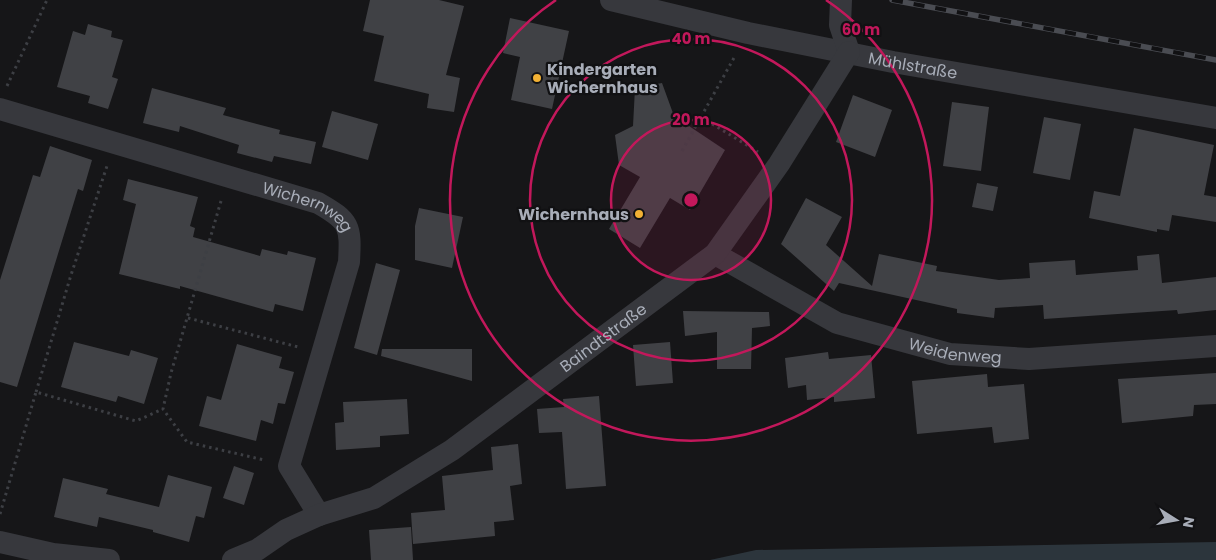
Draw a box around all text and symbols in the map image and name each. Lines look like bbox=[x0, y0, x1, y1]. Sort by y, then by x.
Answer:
text: 60 m bbox=[842, 19, 880, 40]
text: 40 m bbox=[671, 28, 711, 49]
street label: Mühlstraße bbox=[866, 46, 959, 84]
place label: Kindergarten Wichernhaus bbox=[547, 58, 658, 99]
marker: Kindergarten Wichernhaus bbox=[531, 72, 543, 84]
text: 20 m bbox=[672, 109, 710, 130]
street label: Wichernweg bbox=[260, 176, 359, 236]
centre of rings bbox=[682, 191, 700, 209]
place label: Wichernhaus bbox=[518, 203, 629, 226]
marker: Wichernhaus bbox=[633, 208, 645, 220]
street label: Baindtstraße bbox=[555, 297, 651, 378]
street label: Weidenweg bbox=[906, 332, 1002, 369]
north arrow bbox=[1151, 495, 1201, 545]
text: N bbox=[1178, 515, 1200, 530]

